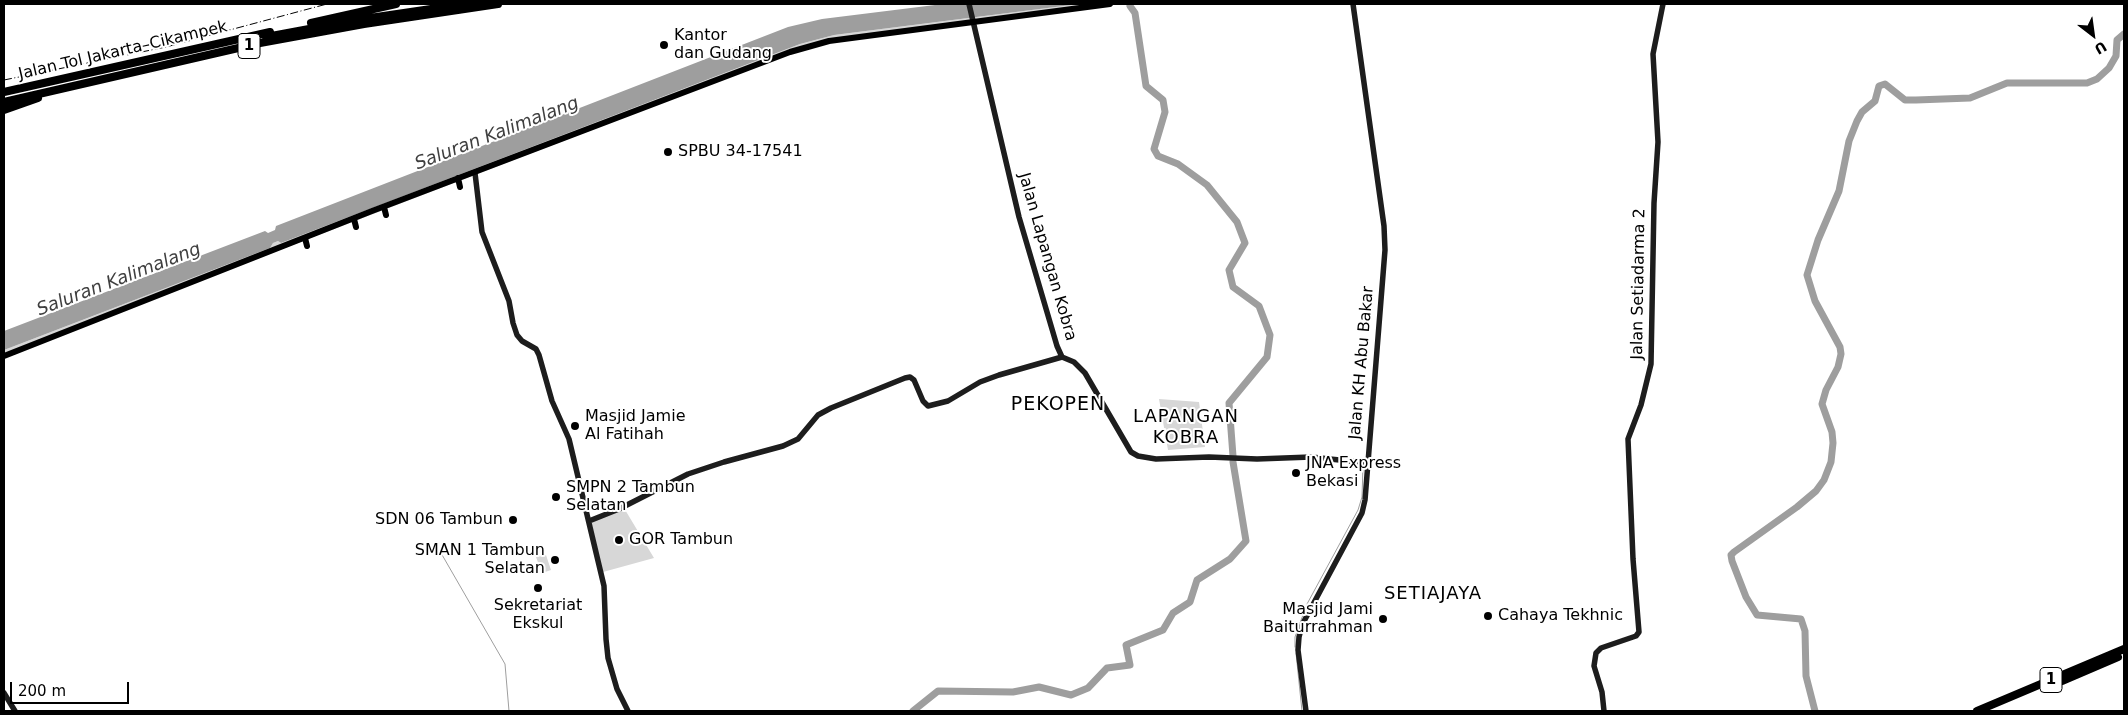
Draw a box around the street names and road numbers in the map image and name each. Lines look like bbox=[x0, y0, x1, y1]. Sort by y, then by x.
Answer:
street label: Jalan Tol Jakarta–Cikampek bbox=[17, 18, 229, 84]
road number: 1 bbox=[238, 34, 260, 58]
street label: Jalan Lapangan Kobra bbox=[1014, 171, 1080, 343]
street label: Jalan Setiadarma 2 bbox=[1628, 208, 1650, 360]
street label: Jalan KH Abu Bakar bbox=[1346, 285, 1378, 441]
road number: 1 bbox=[2040, 668, 2062, 692]

